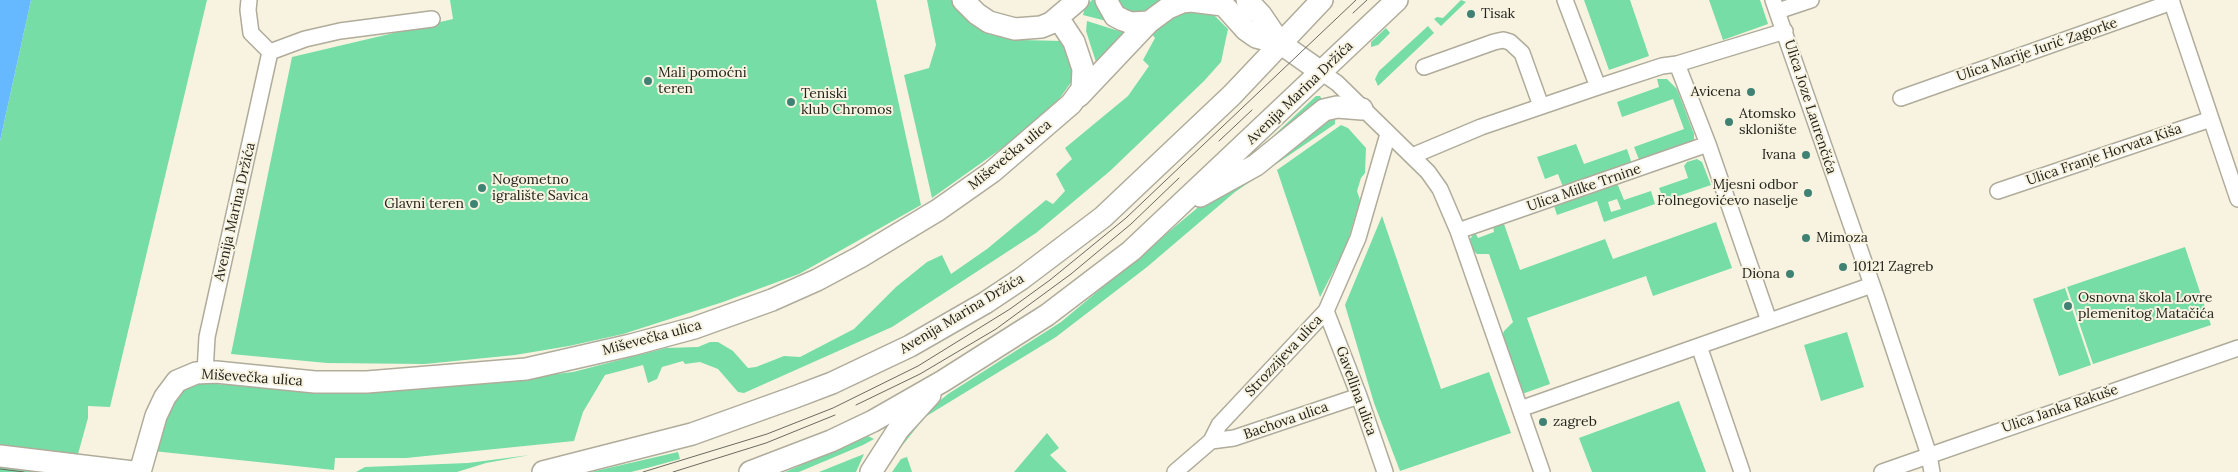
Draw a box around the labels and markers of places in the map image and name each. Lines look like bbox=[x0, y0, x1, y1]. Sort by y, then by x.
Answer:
place label: Tisak bbox=[1481, 6, 1515, 22]
marker: Tisak bbox=[1465, 8, 1477, 20]
place label: Mali pomoćni teren bbox=[658, 65, 747, 98]
marker: Mali pomoćni teren bbox=[642, 75, 654, 87]
place label: Avicena bbox=[1691, 84, 1741, 100]
place label: Teniski klub Chromos bbox=[801, 86, 892, 118]
marker: Avicena bbox=[1745, 86, 1757, 98]
marker: Teniski klub Chromos bbox=[785, 96, 797, 108]
place label: Atomsko sklonište bbox=[1739, 106, 1797, 138]
marker: Atomsko sklonište bbox=[1723, 116, 1735, 128]
place label: Ivana bbox=[1762, 147, 1796, 163]
marker: Ivana bbox=[1800, 149, 1812, 161]
place label: Nogometno igralište Savica bbox=[492, 172, 588, 204]
place label: Mjesni odbor Folnegovićevo naselje bbox=[1657, 177, 1798, 210]
marker: Nogometno igralište Savica bbox=[476, 182, 488, 194]
marker: Mjesni odbor Folnegovićevo naselje bbox=[1802, 187, 1814, 199]
place label: Glavni teren bbox=[384, 196, 464, 212]
marker: Glavni teren bbox=[468, 198, 480, 210]
place label: Mimoza bbox=[1816, 230, 1868, 246]
marker: Mimoza bbox=[1800, 232, 1812, 244]
place label: 10121 Zagreb bbox=[1853, 259, 1933, 275]
marker: 10121 Zagreb bbox=[1837, 261, 1849, 273]
place label: Diona bbox=[1742, 266, 1780, 282]
marker: Diona bbox=[1784, 268, 1796, 280]
place label: Osnovna škola Lovre plemenitog Matačića bbox=[2078, 290, 2214, 322]
marker: Osnovna škola Lovre plemenitog Matačića bbox=[2062, 300, 2074, 312]
place label: zagreb bbox=[1553, 414, 1597, 430]
marker: zagreb bbox=[1537, 416, 1549, 428]

